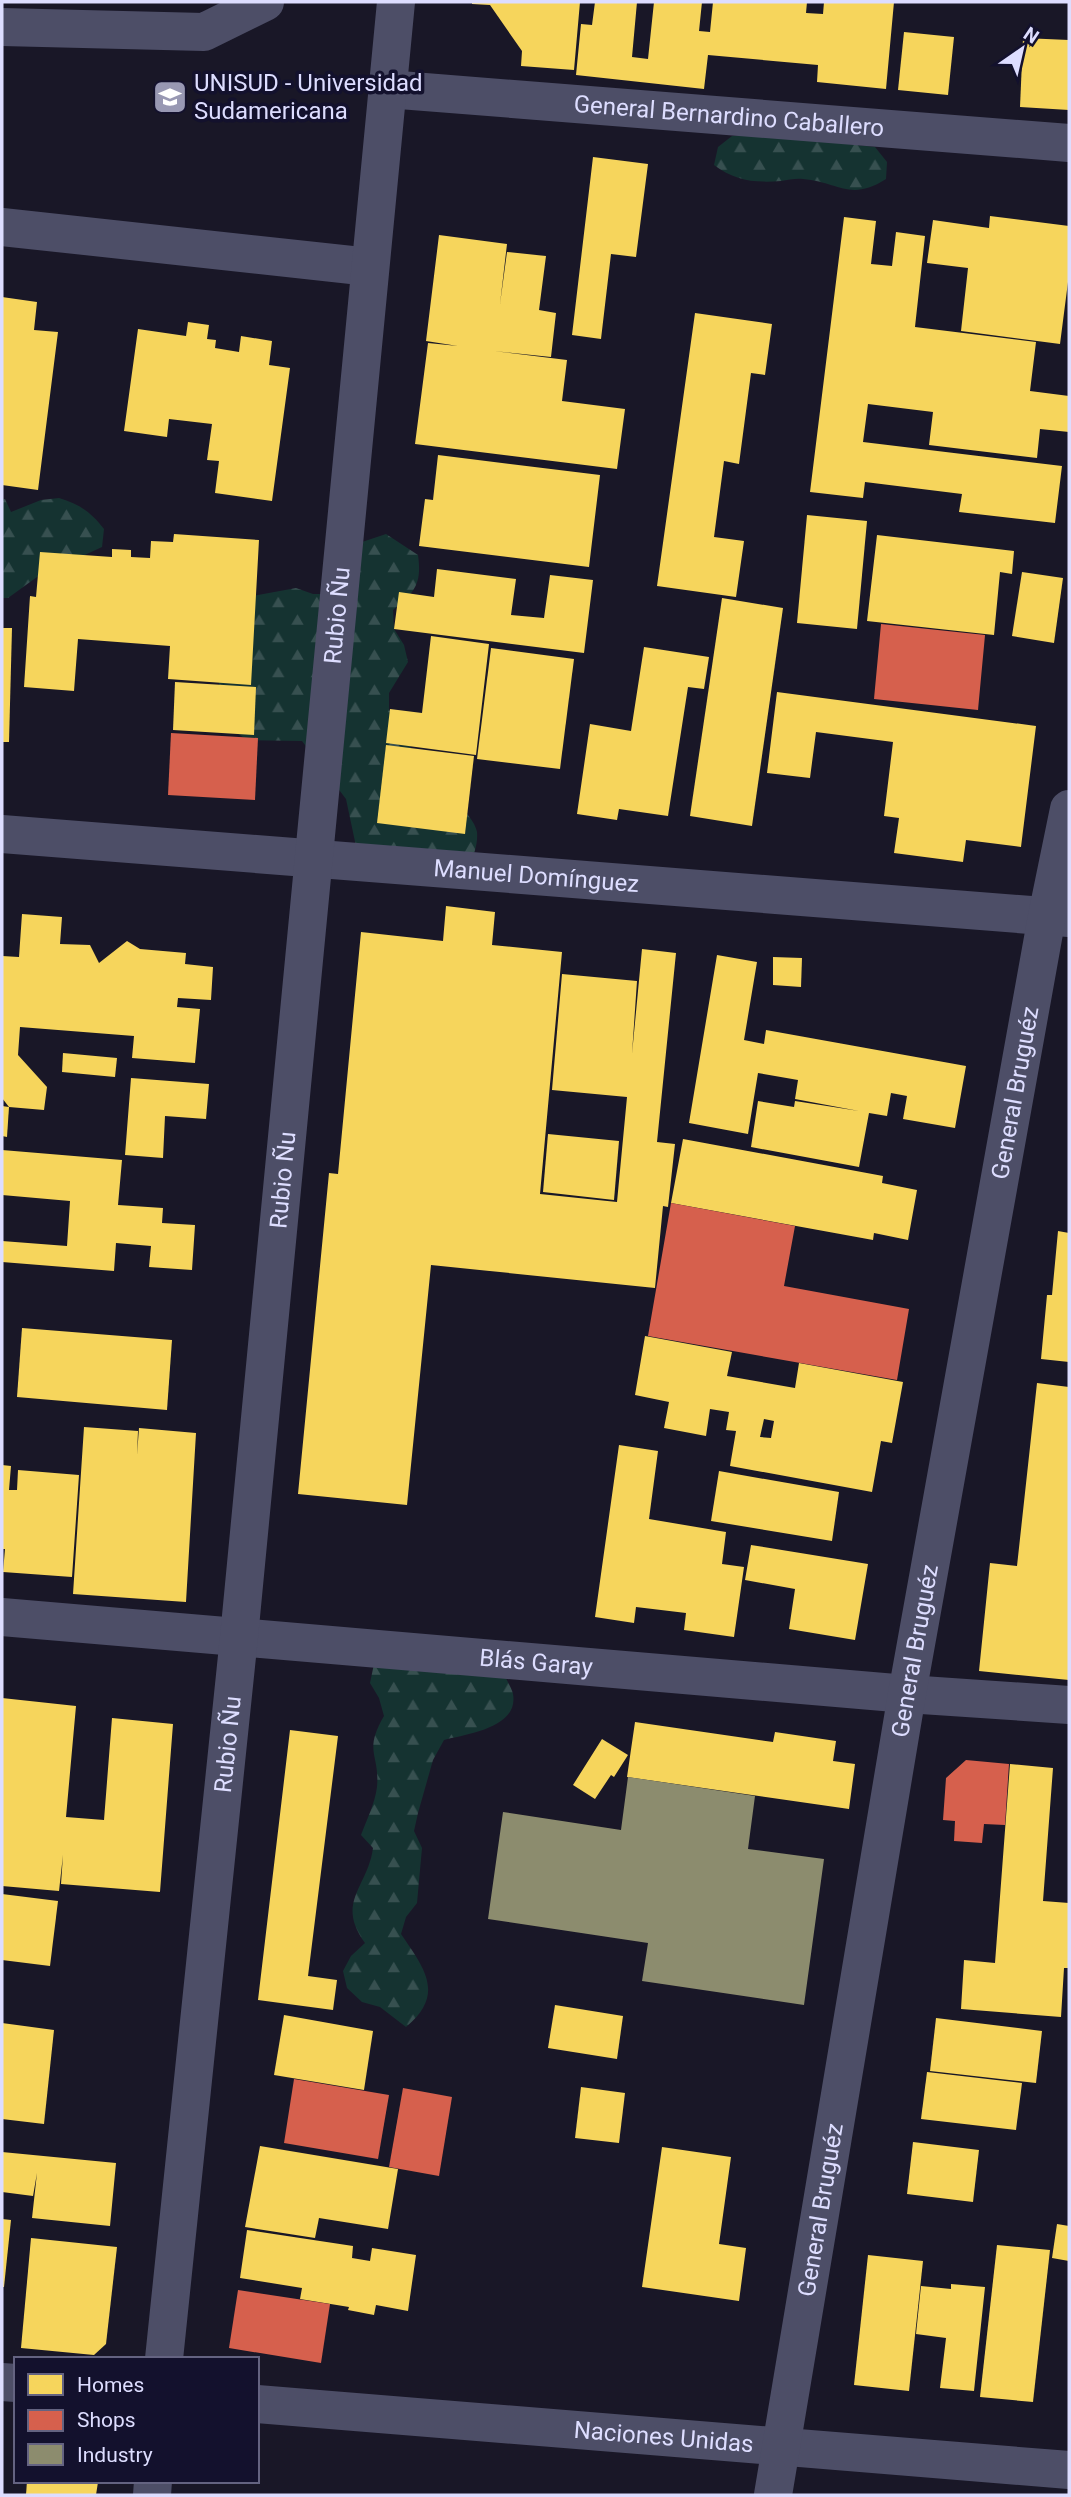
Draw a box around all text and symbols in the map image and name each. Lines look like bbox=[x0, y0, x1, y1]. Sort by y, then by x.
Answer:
north arrow bbox=[987, 14, 1057, 84]
text: N bbox=[1019, 22, 1043, 49]
place label: UNISUD - Universidad Sudamericana bbox=[194, 69, 423, 125]
school or university icon: UNISUD - Universidad Sudamericana bbox=[151, 78, 189, 116]
street label: General Bernardino Caballero bbox=[573, 90, 885, 142]
street label: Rubio Ñu bbox=[318, 566, 356, 665]
street label: Manuel Domínguez bbox=[433, 854, 640, 898]
street label: General Bruguéz bbox=[986, 1004, 1045, 1182]
street label: Rubio Ñu bbox=[264, 1130, 301, 1230]
street label: General Bruguéz bbox=[886, 1562, 944, 1739]
street label: Blás Garay bbox=[478, 1644, 594, 1681]
street label: Rubio Ñu bbox=[209, 1694, 247, 1794]
street label: General Bruguéz bbox=[792, 2121, 849, 2299]
legend bbox=[14, 2357, 259, 2483]
text: Homes bbox=[77, 2373, 144, 2397]
text: Shops bbox=[77, 2408, 136, 2432]
street label: Naciones Unidas bbox=[573, 2416, 755, 2458]
text: Industry bbox=[77, 2443, 153, 2467]

